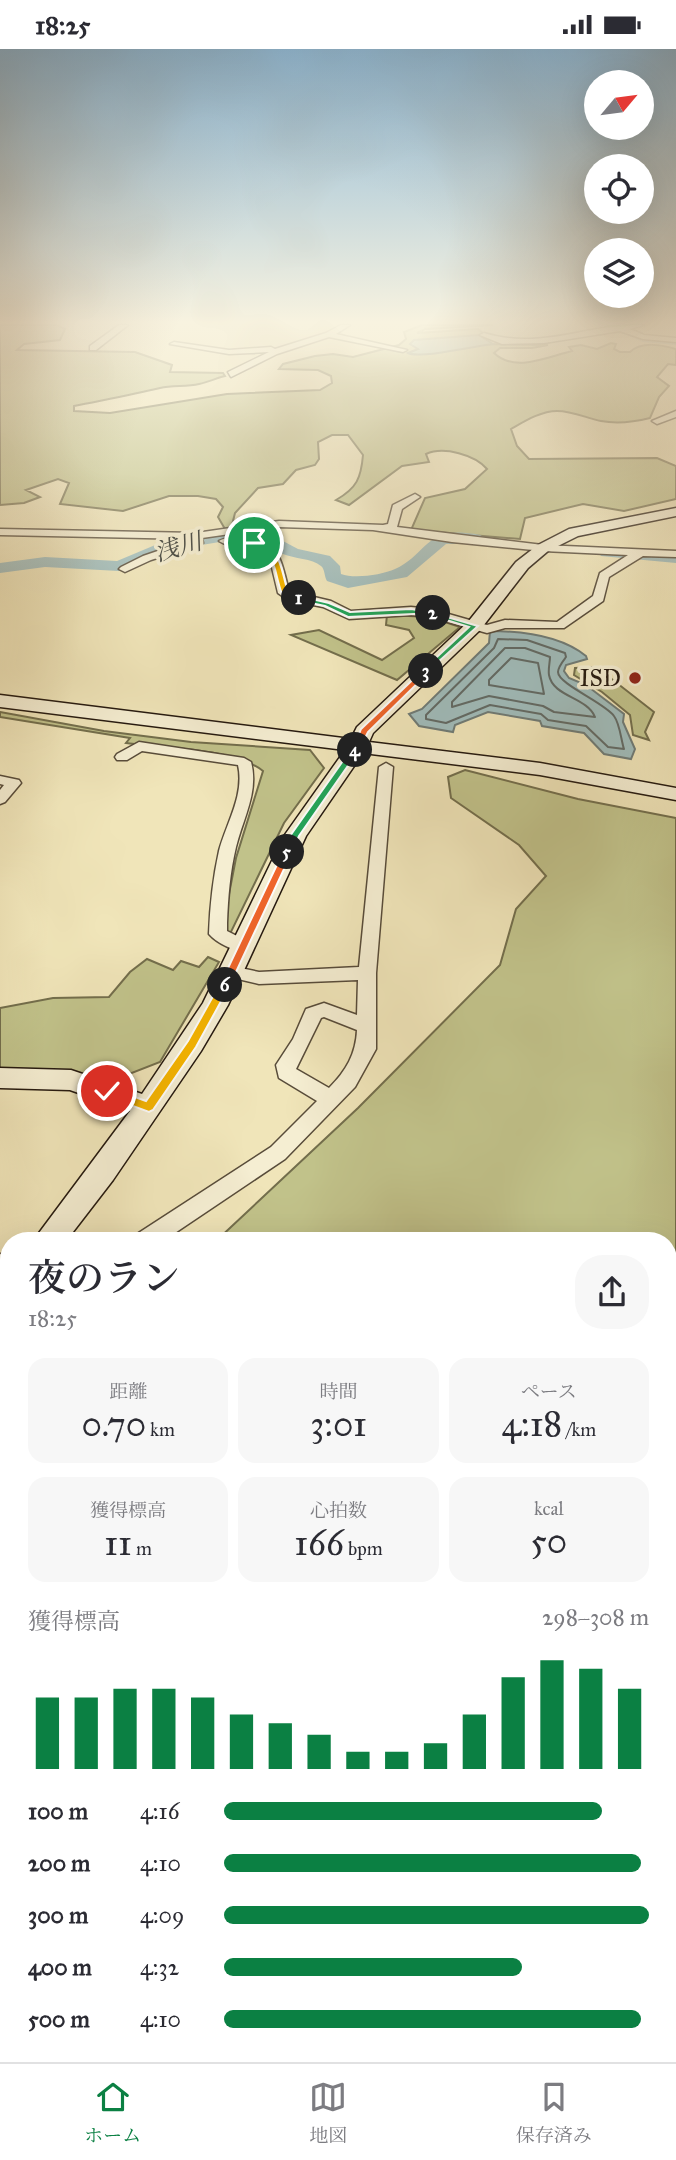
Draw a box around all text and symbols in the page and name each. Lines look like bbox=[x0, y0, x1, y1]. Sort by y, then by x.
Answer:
text: 18:25 bbox=[35, 9, 90, 41]
north arrow bbox=[584, 70, 654, 140]
map controls bbox=[584, 70, 654, 308]
button: locate bbox=[584, 154, 654, 224]
button: layers bbox=[584, 238, 654, 308]
pin bbox=[224, 513, 284, 573]
icon: arrive bbox=[235, 524, 273, 562]
water label: 浅川 bbox=[151, 525, 208, 568]
pin: 1 bbox=[282, 581, 316, 615]
text: 1 bbox=[295, 586, 302, 609]
pin: 2 bbox=[416, 595, 450, 631]
text: 2 bbox=[428, 601, 437, 624]
pin: 3 bbox=[408, 653, 444, 689]
text: 3 bbox=[422, 659, 429, 682]
place label: ISD bbox=[580, 664, 621, 692]
marker: ISD bbox=[627, 670, 643, 686]
pin: 4 bbox=[338, 733, 372, 767]
text: 4 bbox=[349, 738, 360, 761]
pin: 5 bbox=[270, 835, 304, 869]
text: 5 bbox=[282, 840, 291, 863]
pin: 6 bbox=[208, 967, 243, 1003]
text: 6 bbox=[220, 973, 229, 996]
pin bbox=[77, 1061, 137, 1121]
icon: check bbox=[88, 1072, 126, 1110]
text: 夜のラン bbox=[28, 1255, 180, 1301]
button: share bbox=[575, 1255, 649, 1329]
text: 18:25 bbox=[28, 1304, 77, 1332]
text: 距離 bbox=[109, 1380, 147, 1403]
text: 時間 bbox=[319, 1380, 358, 1403]
text: ペース bbox=[521, 1380, 577, 1403]
text: 0.70 bbox=[81, 1403, 146, 1446]
text: 3:01 bbox=[310, 1403, 367, 1446]
text: 4:18 bbox=[501, 1403, 562, 1446]
text: km bbox=[146, 1418, 175, 1441]
text: /km bbox=[562, 1418, 596, 1441]
text: kcal bbox=[534, 1497, 564, 1520]
text: 獲得標高 bbox=[90, 1499, 166, 1522]
text: 心拍数 bbox=[310, 1499, 367, 1522]
text: 50 bbox=[531, 1520, 567, 1563]
text: 11 bbox=[104, 1522, 132, 1565]
text: 166 bbox=[294, 1522, 344, 1565]
text: m bbox=[132, 1537, 152, 1560]
text: bpm bbox=[344, 1537, 383, 1560]
text: 298–308 m bbox=[542, 1603, 649, 1631]
text: 獲得標高 bbox=[28, 1607, 120, 1635]
text: 100 m bbox=[28, 1797, 88, 1825]
text: 4:16 bbox=[140, 1797, 179, 1825]
text: 200 m bbox=[28, 1849, 90, 1877]
text: 4:10 bbox=[140, 1849, 181, 1877]
text: 300 m bbox=[28, 1901, 88, 1929]
text: 4:09 bbox=[140, 1901, 184, 1929]
text: 400 m bbox=[28, 1953, 92, 1981]
text: 4:32 bbox=[140, 1953, 179, 1981]
text: 500 m bbox=[28, 2005, 90, 2033]
text: 4:10 bbox=[140, 2005, 181, 2033]
tab: ホーム bbox=[84, 2078, 141, 2147]
tab: 地図 bbox=[309, 2078, 348, 2147]
tab: 保存済み bbox=[516, 2078, 592, 2147]

